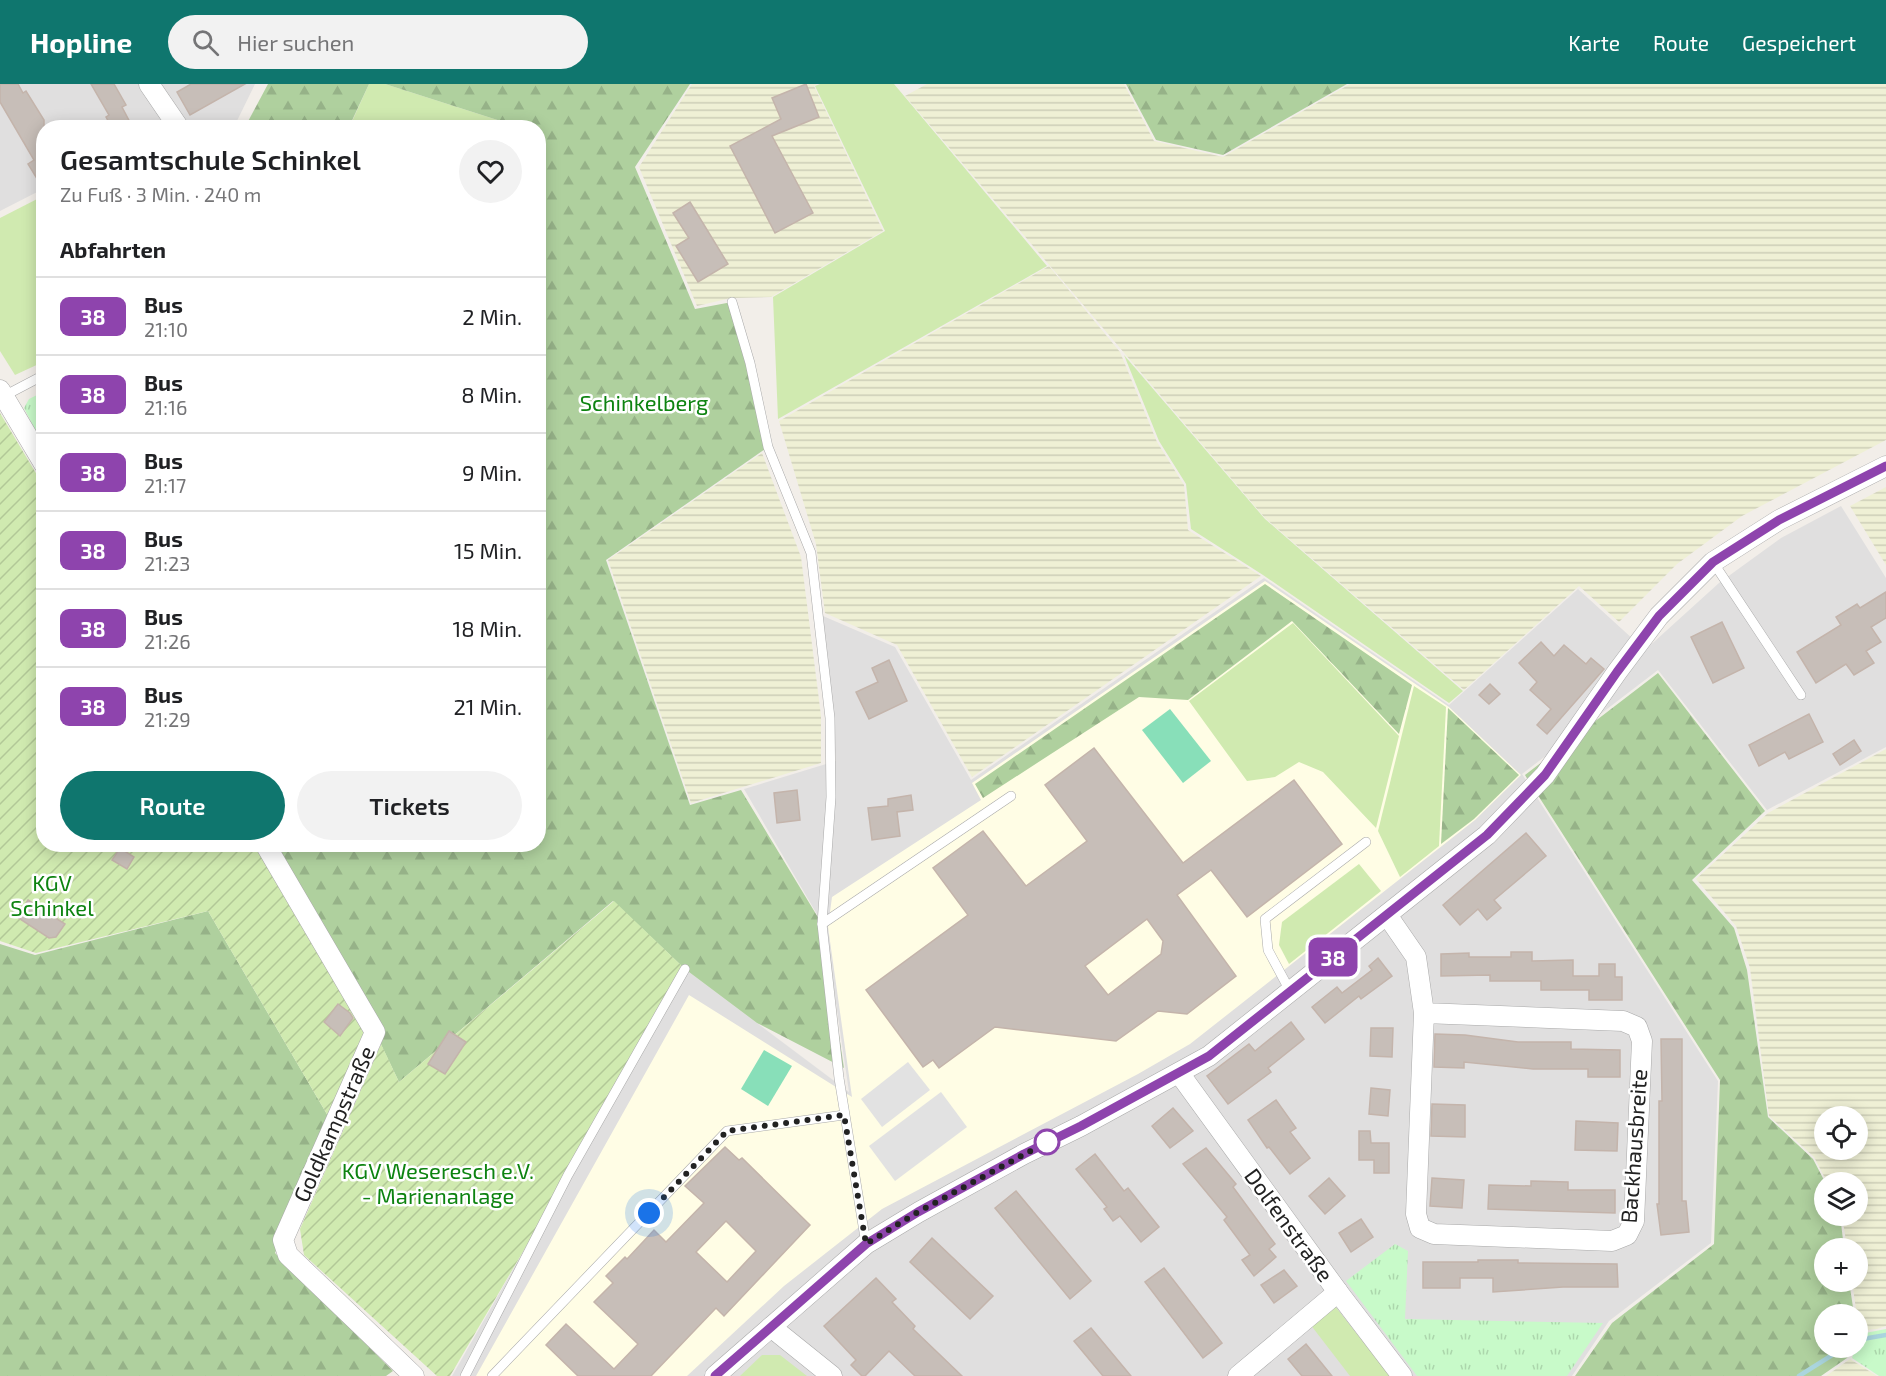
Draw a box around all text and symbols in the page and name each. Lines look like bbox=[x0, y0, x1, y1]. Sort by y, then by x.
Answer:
search box bbox=[168, 15, 588, 69]
text: Hopline bbox=[30, 25, 132, 59]
icon: search bbox=[189, 26, 222, 59]
text: Hier suchen bbox=[237, 29, 354, 55]
text: Karte bbox=[1568, 30, 1620, 55]
text: Route bbox=[1653, 30, 1709, 55]
text: Gespeichert bbox=[1742, 30, 1856, 55]
button: heart bbox=[459, 140, 522, 203]
text: Gesamtschule Schinkel bbox=[60, 142, 361, 176]
text: Zu Fuß · 3 Min. · 240 m bbox=[60, 182, 261, 206]
text: Abfahrten bbox=[60, 236, 166, 262]
text: Bus bbox=[144, 291, 183, 317]
text: 2 Min. bbox=[462, 303, 522, 329]
text: 38 bbox=[81, 304, 106, 329]
text: 21:10 bbox=[144, 317, 188, 341]
text: Bus bbox=[144, 369, 183, 395]
text: 8 Min. bbox=[461, 381, 522, 407]
text: 38 bbox=[81, 382, 106, 407]
park label: Schinkelberg bbox=[580, 389, 708, 415]
text: 21:16 bbox=[144, 395, 187, 419]
text: Bus bbox=[144, 447, 183, 473]
text: 9 Min. bbox=[462, 459, 522, 485]
text: 38 bbox=[81, 460, 106, 485]
text: 21:17 bbox=[144, 473, 186, 497]
text: Bus bbox=[144, 525, 183, 551]
text: 15 Min. bbox=[454, 537, 522, 563]
text: 38 bbox=[81, 538, 106, 563]
text: 21:23 bbox=[144, 551, 190, 575]
text: Bus bbox=[144, 603, 183, 629]
text: 18 Min. bbox=[452, 615, 522, 641]
text: 38 bbox=[81, 616, 106, 641]
text: 21:26 bbox=[144, 629, 191, 653]
text: Bus bbox=[144, 681, 183, 707]
text: 21 Min. bbox=[453, 693, 522, 719]
text: 38 bbox=[81, 694, 106, 719]
text: 21:29 bbox=[144, 707, 191, 731]
button: Route bbox=[60, 771, 285, 840]
button: Tickets bbox=[297, 771, 522, 840]
park label: KGV Schinkel bbox=[10, 869, 94, 920]
line badge: 38 bbox=[1306, 938, 1360, 976]
text: 38 bbox=[1321, 945, 1346, 970]
street label: Goldkampstraße bbox=[287, 1042, 379, 1206]
street label: Backhausbreite bbox=[1615, 1068, 1651, 1224]
map controls bbox=[1814, 1106, 1868, 1358]
button: locate bbox=[1814, 1106, 1868, 1160]
unlabelled marker bbox=[1034, 1129, 1060, 1155]
park label: KGV Weseresch e.V. - Marienanlage bbox=[342, 1157, 534, 1208]
street label: Dolfenstraße bbox=[1240, 1163, 1340, 1286]
button: layers bbox=[1814, 1172, 1868, 1226]
your location bbox=[634, 1198, 664, 1228]
button: + bbox=[1814, 1238, 1868, 1292]
button: − bbox=[1814, 1304, 1868, 1358]

